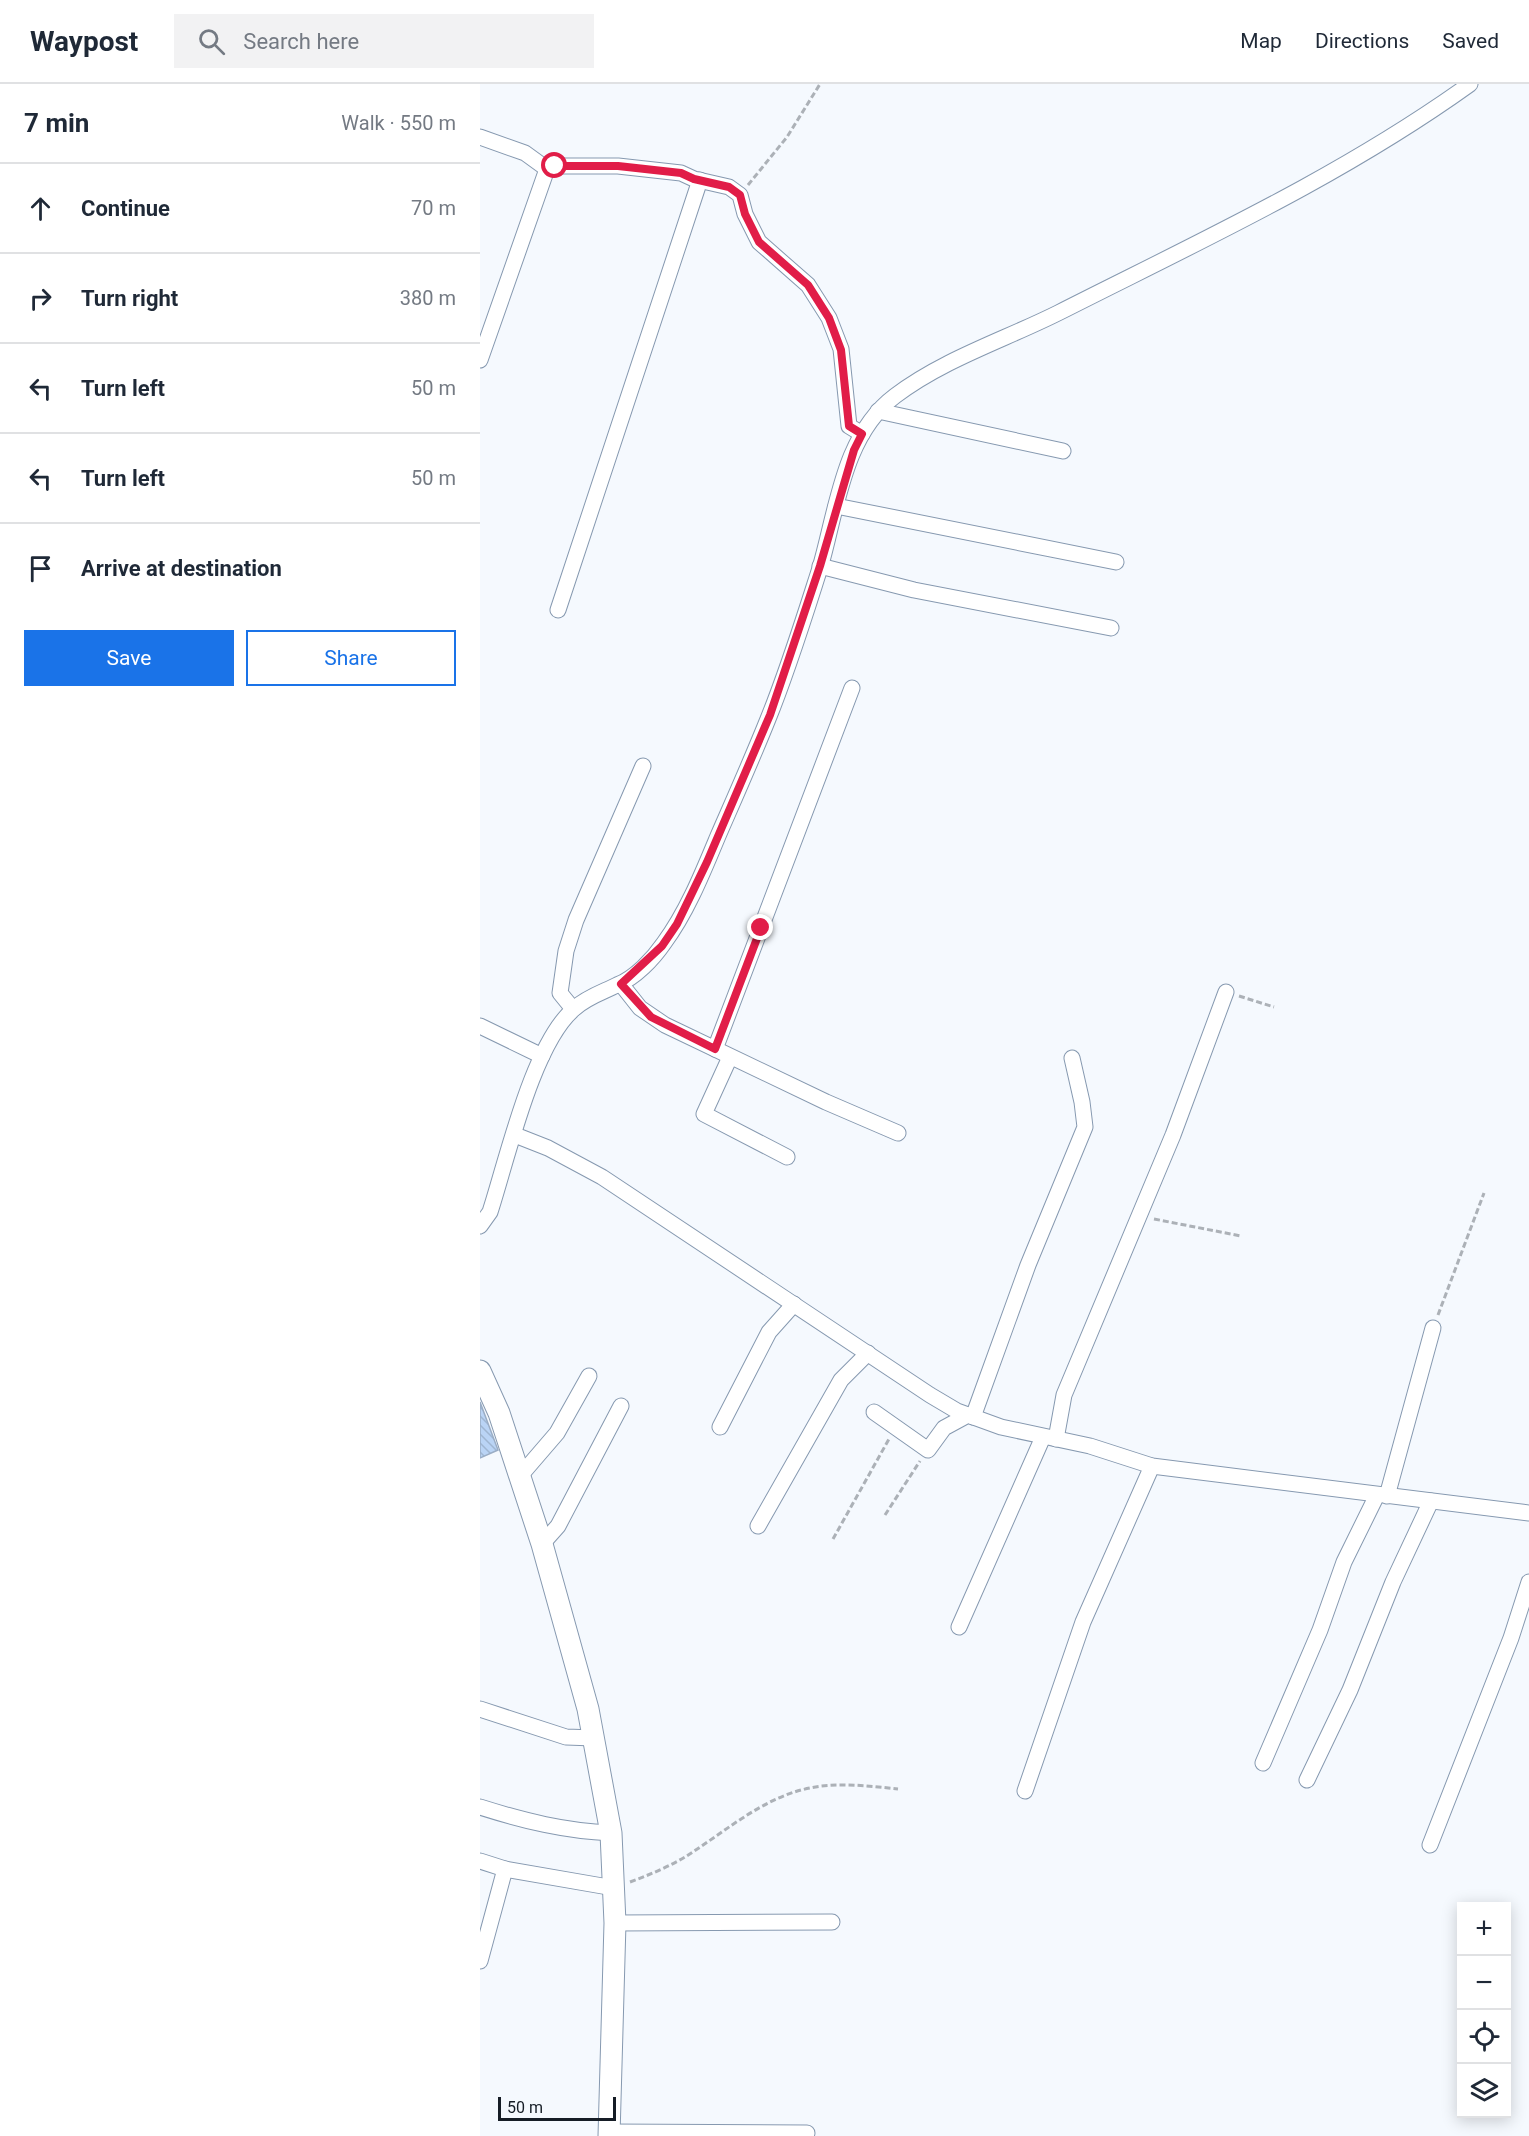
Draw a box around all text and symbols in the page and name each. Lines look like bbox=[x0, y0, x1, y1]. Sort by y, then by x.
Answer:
search box bbox=[174, 14, 594, 68]
text: Waypost bbox=[30, 25, 138, 58]
icon: search bbox=[195, 25, 228, 58]
text: Search here bbox=[243, 29, 359, 54]
text: Map bbox=[1240, 29, 1282, 53]
text: Directions bbox=[1315, 29, 1409, 53]
text: Saved bbox=[1442, 29, 1499, 53]
text: 7 min bbox=[24, 108, 89, 138]
text: Walk · 550 m bbox=[341, 111, 456, 135]
route start bbox=[541, 152, 567, 178]
icon: ahead bbox=[24, 192, 57, 225]
text: Continue bbox=[81, 196, 170, 221]
text: 70 m bbox=[411, 196, 456, 220]
icon: right bbox=[24, 282, 57, 315]
text: Turn right bbox=[81, 286, 178, 311]
text: 380 m bbox=[400, 286, 456, 310]
icon: left bbox=[24, 372, 57, 405]
text: Turn left bbox=[81, 376, 165, 401]
text: 50 m bbox=[411, 376, 456, 400]
icon: left bbox=[24, 462, 57, 495]
text: Turn left bbox=[81, 466, 165, 491]
text: 50 m bbox=[411, 466, 456, 490]
icon: arrive bbox=[24, 552, 57, 585]
text: Arrive at destination bbox=[81, 556, 282, 581]
button: Save bbox=[24, 630, 234, 686]
button: Share bbox=[246, 630, 456, 686]
route end bbox=[747, 914, 773, 940]
map controls bbox=[1457, 1902, 1511, 2118]
button: + bbox=[1457, 1902, 1511, 1956]
button: − bbox=[1457, 1956, 1511, 2010]
button: locate bbox=[1457, 2010, 1511, 2064]
button: layers bbox=[1457, 2064, 1511, 2118]
scale bar bbox=[498, 2094, 616, 2122]
text: 50 m bbox=[507, 2098, 543, 2117]

